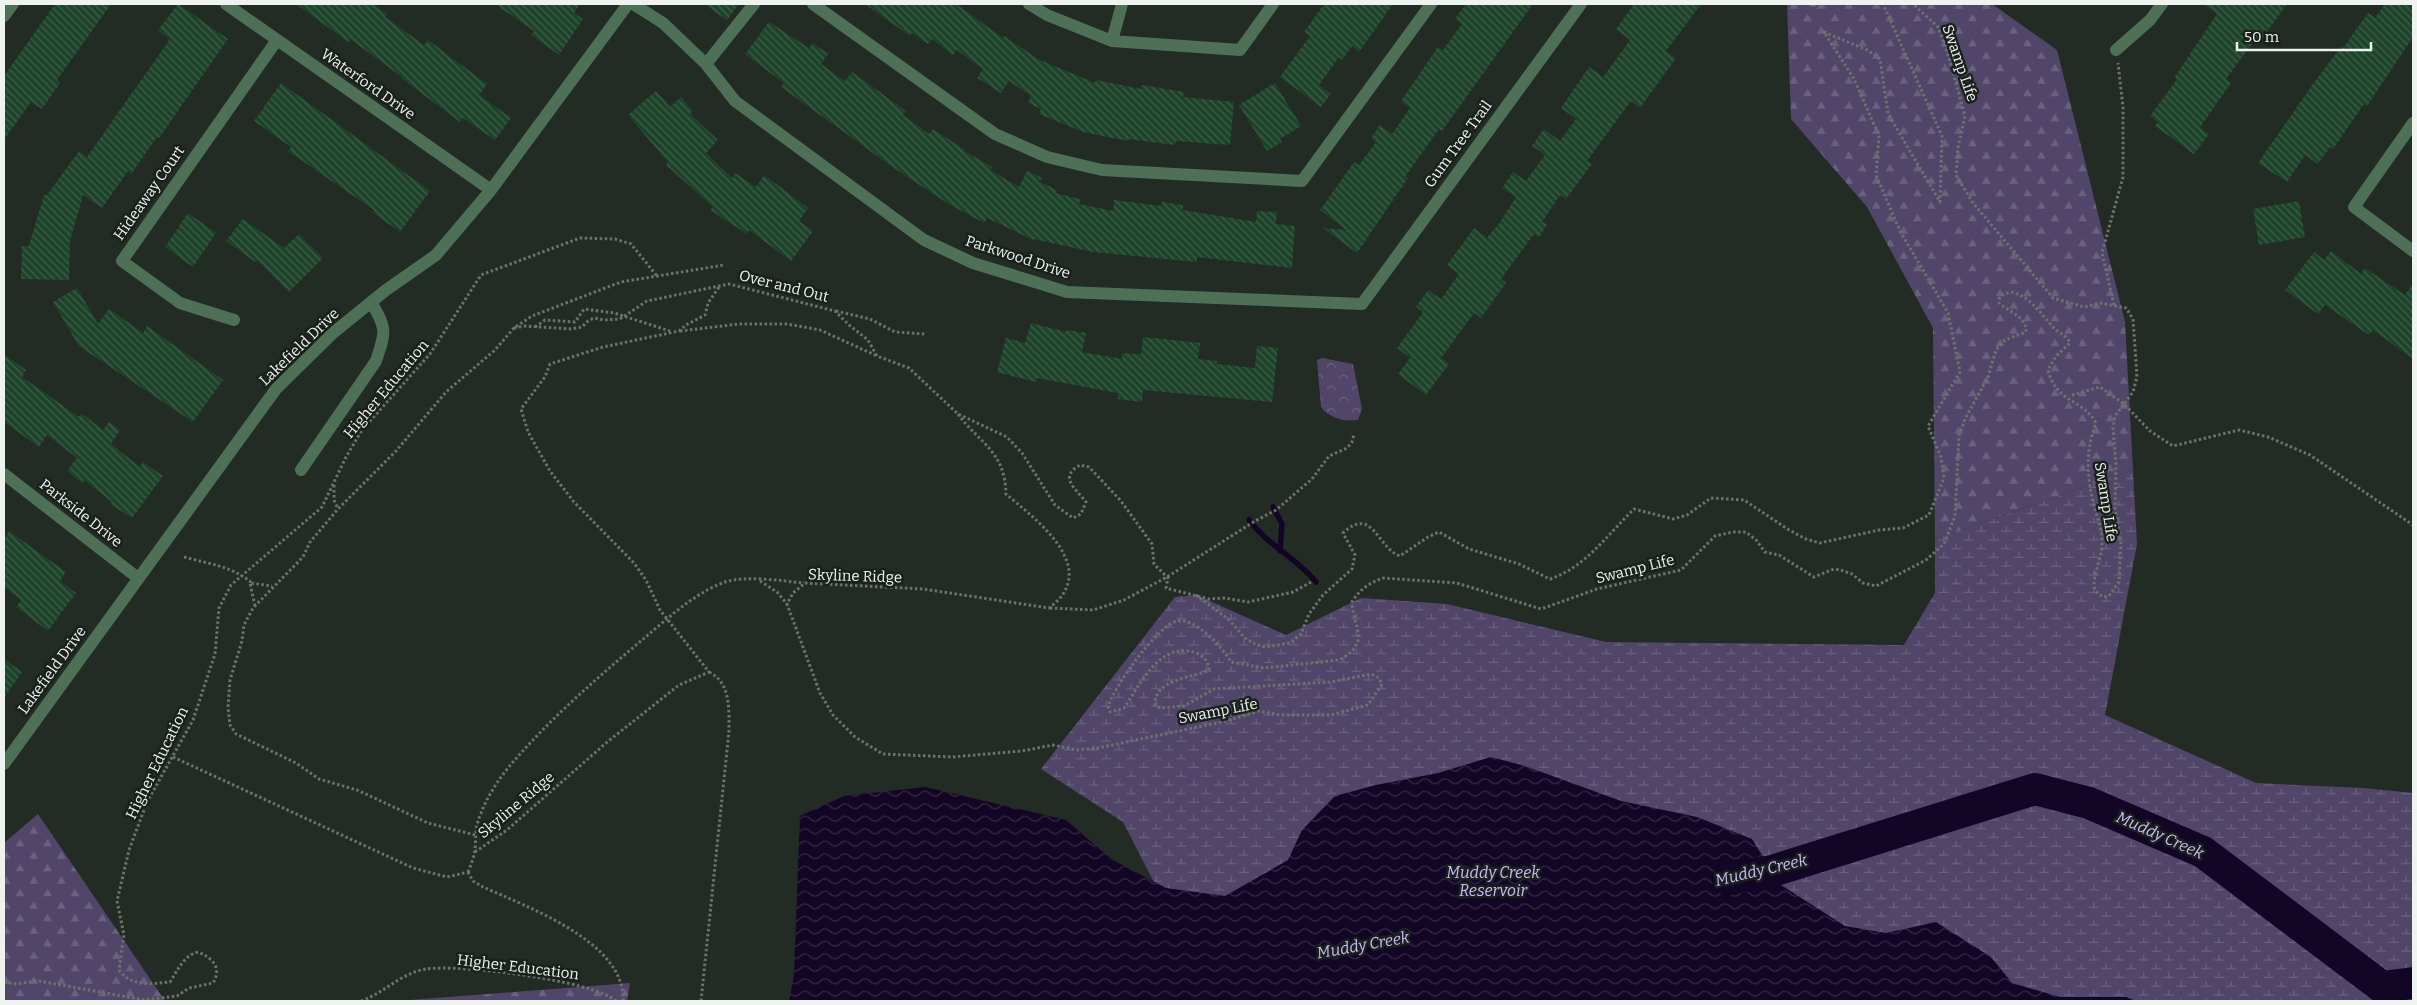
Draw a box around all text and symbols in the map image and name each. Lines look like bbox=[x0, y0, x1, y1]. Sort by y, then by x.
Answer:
scale bar bbox=[2237, 20, 2371, 52]
street label: Swamp Life bbox=[1938, 22, 1982, 104]
text: 50 m bbox=[2244, 28, 2280, 46]
street label: Waterford Drive bbox=[317, 45, 419, 123]
street label: Gum Tree Trail bbox=[1420, 97, 1496, 191]
street label: Hideaway Court bbox=[110, 142, 189, 244]
street label: Parkwood Drive bbox=[963, 232, 1073, 282]
street label: Over and Out bbox=[737, 266, 831, 306]
street label: Lakefield Drive bbox=[255, 304, 343, 390]
street label: Higher Education bbox=[340, 336, 433, 442]
street label: Swamp Life bbox=[2091, 461, 2121, 543]
street label: Parkside Drive bbox=[36, 475, 126, 551]
street label: Swamp Life bbox=[1594, 551, 1676, 587]
street label: Skyline Ridge bbox=[808, 565, 902, 587]
street label: Lakefield Drive bbox=[14, 623, 90, 717]
street label: Swamp Life bbox=[1177, 694, 1259, 728]
street label: Higher Education bbox=[122, 703, 192, 822]
street label: Skyline Ridge bbox=[474, 768, 558, 842]
water label: Muddy Creek bbox=[2113, 807, 2207, 863]
water label: Muddy Creek bbox=[1713, 850, 1809, 890]
water label: Muddy Creek Reservoir bbox=[1446, 863, 1540, 900]
water label: Muddy Creek bbox=[1315, 927, 1411, 962]
street label: Higher Education bbox=[456, 951, 580, 983]

